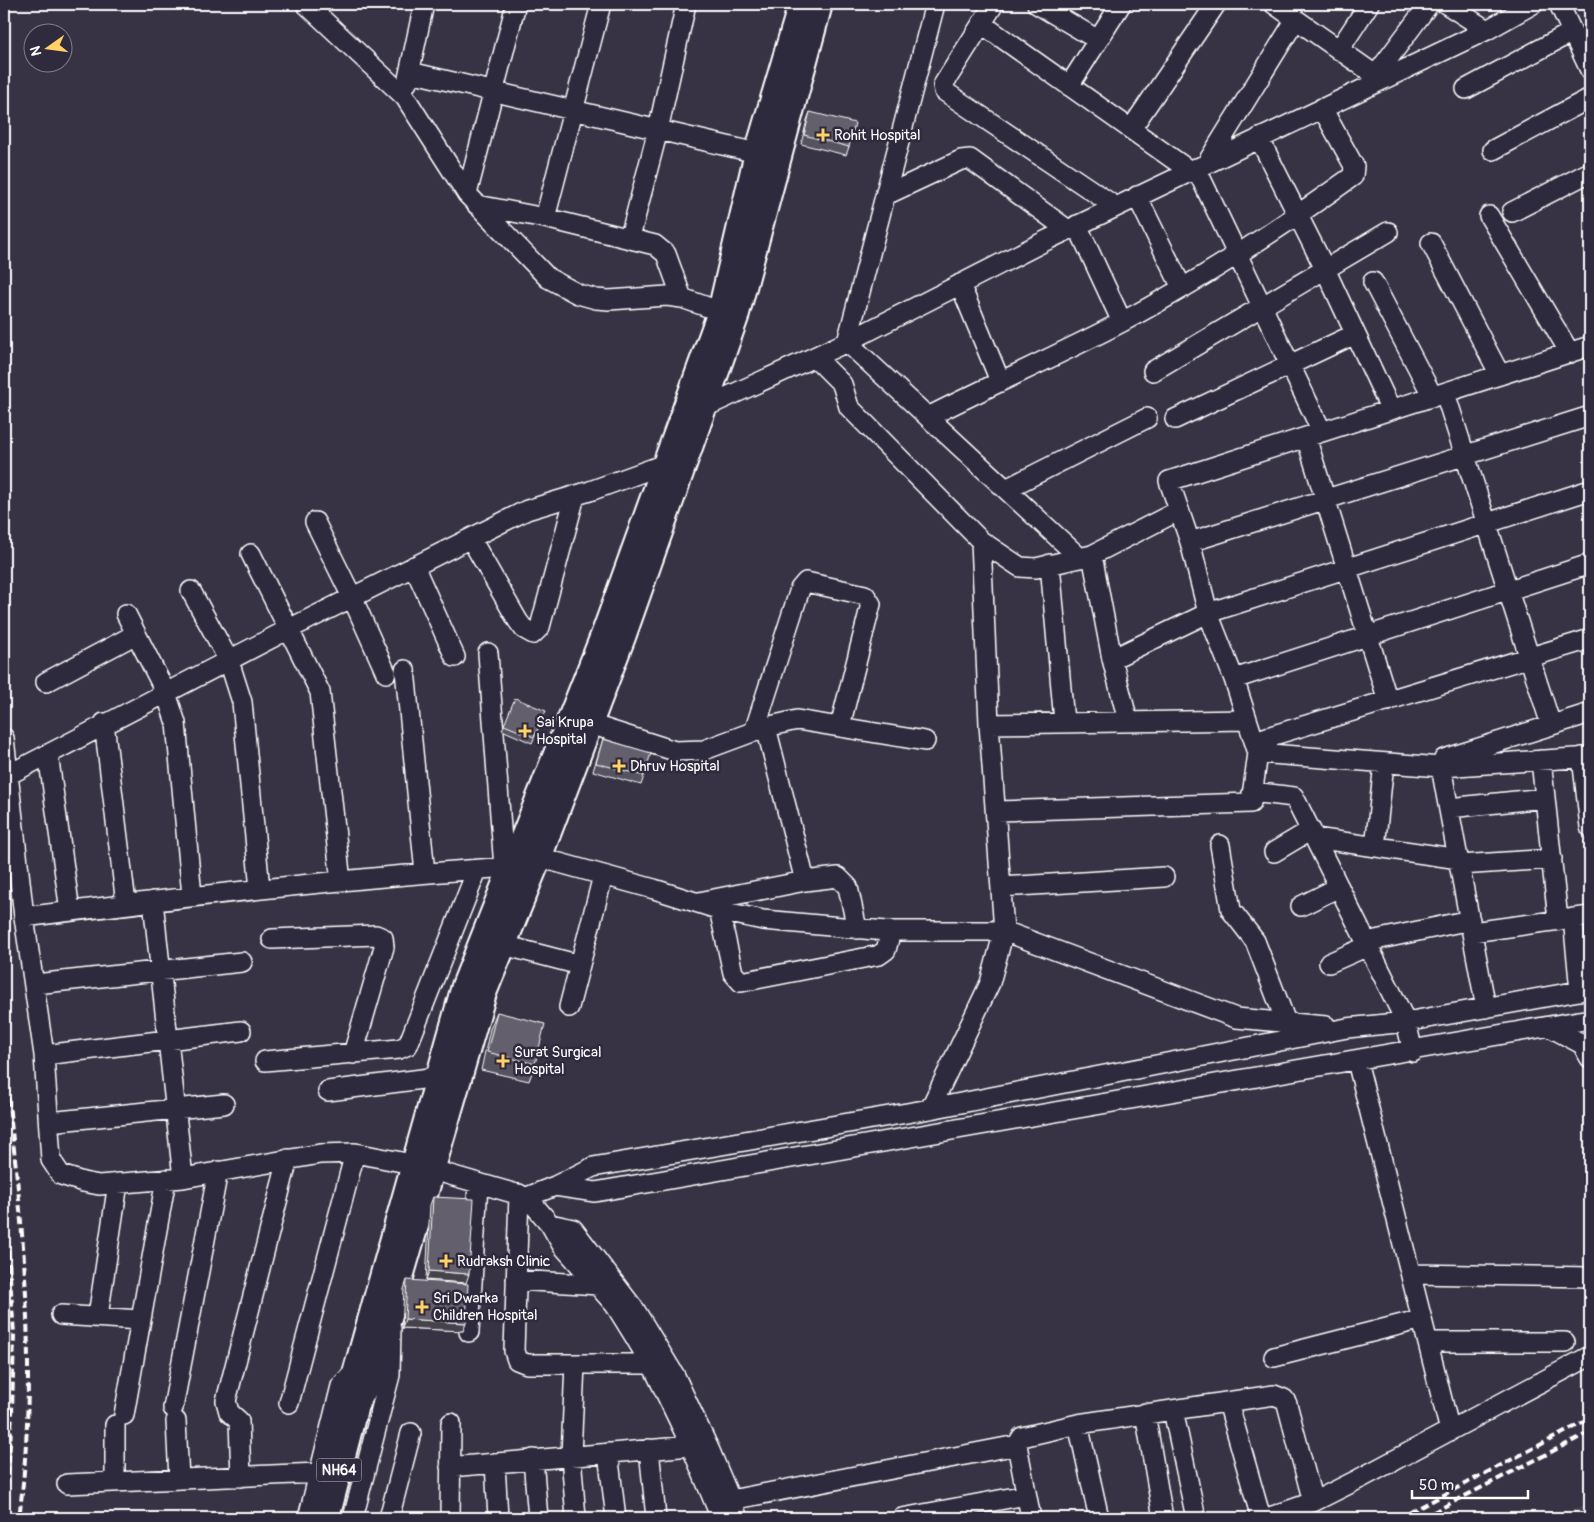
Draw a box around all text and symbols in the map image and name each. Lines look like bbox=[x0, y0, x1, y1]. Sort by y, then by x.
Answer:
north arrow bbox=[22, 22, 72, 72]
text: N bbox=[26, 44, 45, 58]
place label: Rohit Hospital bbox=[834, 126, 921, 145]
marker: Rohit Hospital bbox=[816, 128, 830, 142]
place label: Sai Krupa Hospital bbox=[536, 713, 594, 749]
marker: Sai Krupa Hospital bbox=[518, 724, 532, 738]
place label: Dhruv Hospital bbox=[630, 757, 720, 776]
marker: Dhruv Hospital bbox=[612, 759, 626, 773]
place label: Surat Surgical Hospital bbox=[514, 1043, 602, 1079]
marker: Surat Surgical Hospital bbox=[496, 1054, 510, 1068]
place label: Rudraksh Clinic bbox=[457, 1252, 551, 1271]
marker: Rudraksh Clinic bbox=[439, 1254, 453, 1268]
place label: Sri Dwarka Children Hospital bbox=[433, 1289, 538, 1325]
marker: Sri Dwarka Children Hospital bbox=[415, 1300, 429, 1314]
road number: NH64 bbox=[316, 1458, 362, 1482]
scale bar bbox=[1412, 1467, 1528, 1499]
text: 50 m bbox=[1419, 1476, 1454, 1495]

